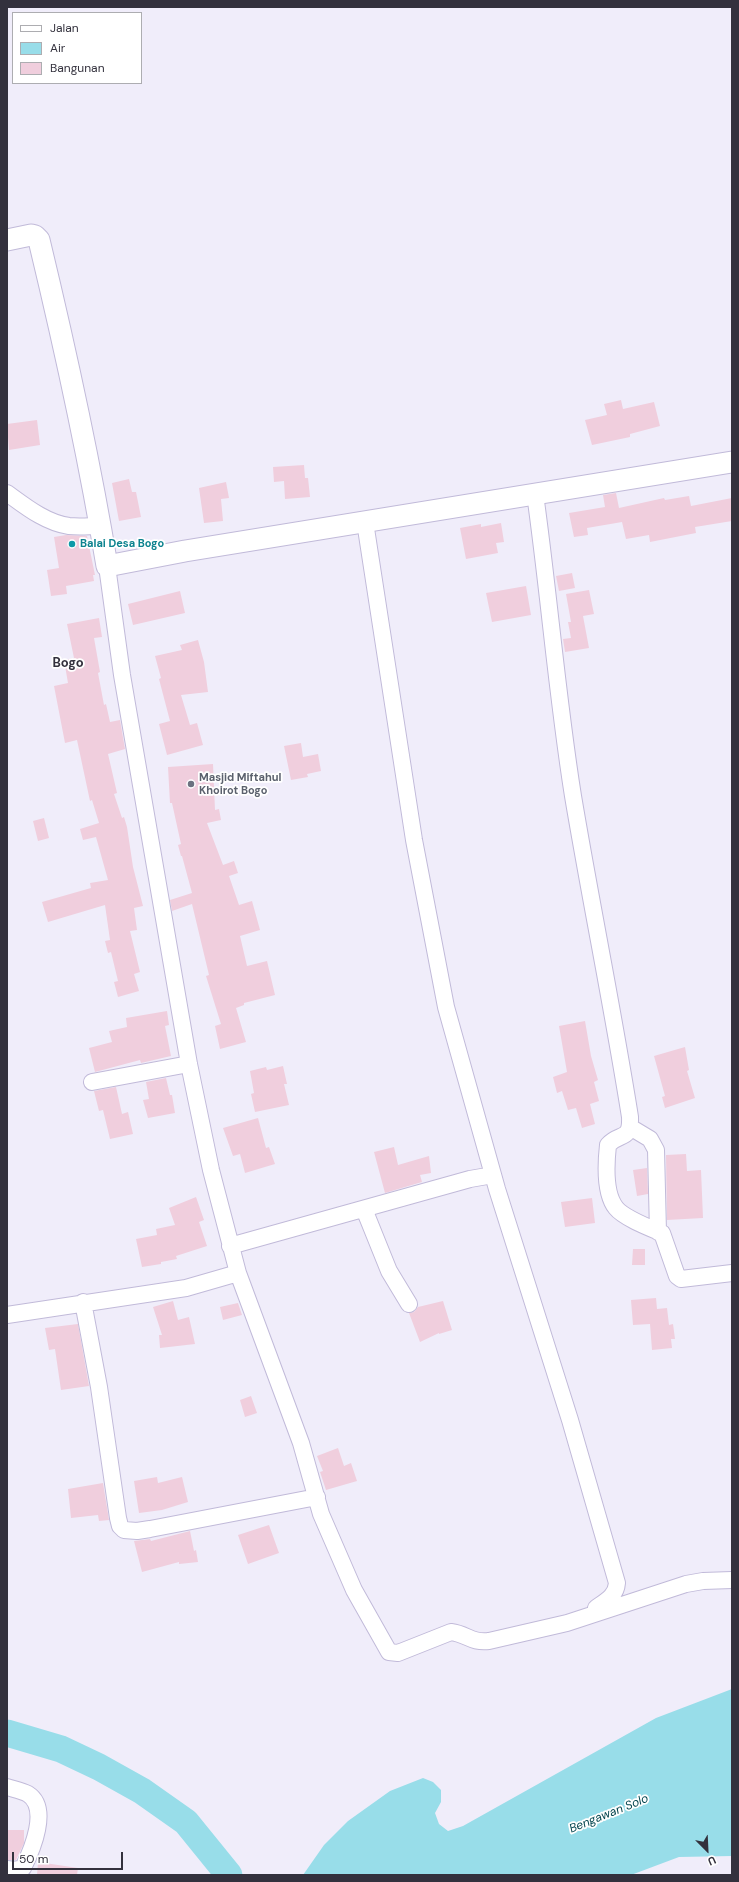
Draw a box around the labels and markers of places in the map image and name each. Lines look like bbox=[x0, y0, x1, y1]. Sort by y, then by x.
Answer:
place label: Balai Desa Bogo bbox=[80, 537, 164, 551]
marker: Balai Desa Bogo bbox=[67, 539, 77, 549]
place label: Masjid Miftahul Khoirot Bogo bbox=[199, 771, 281, 797]
marker: Masjid Miftahul Khoirot Bogo bbox=[186, 779, 196, 789]

